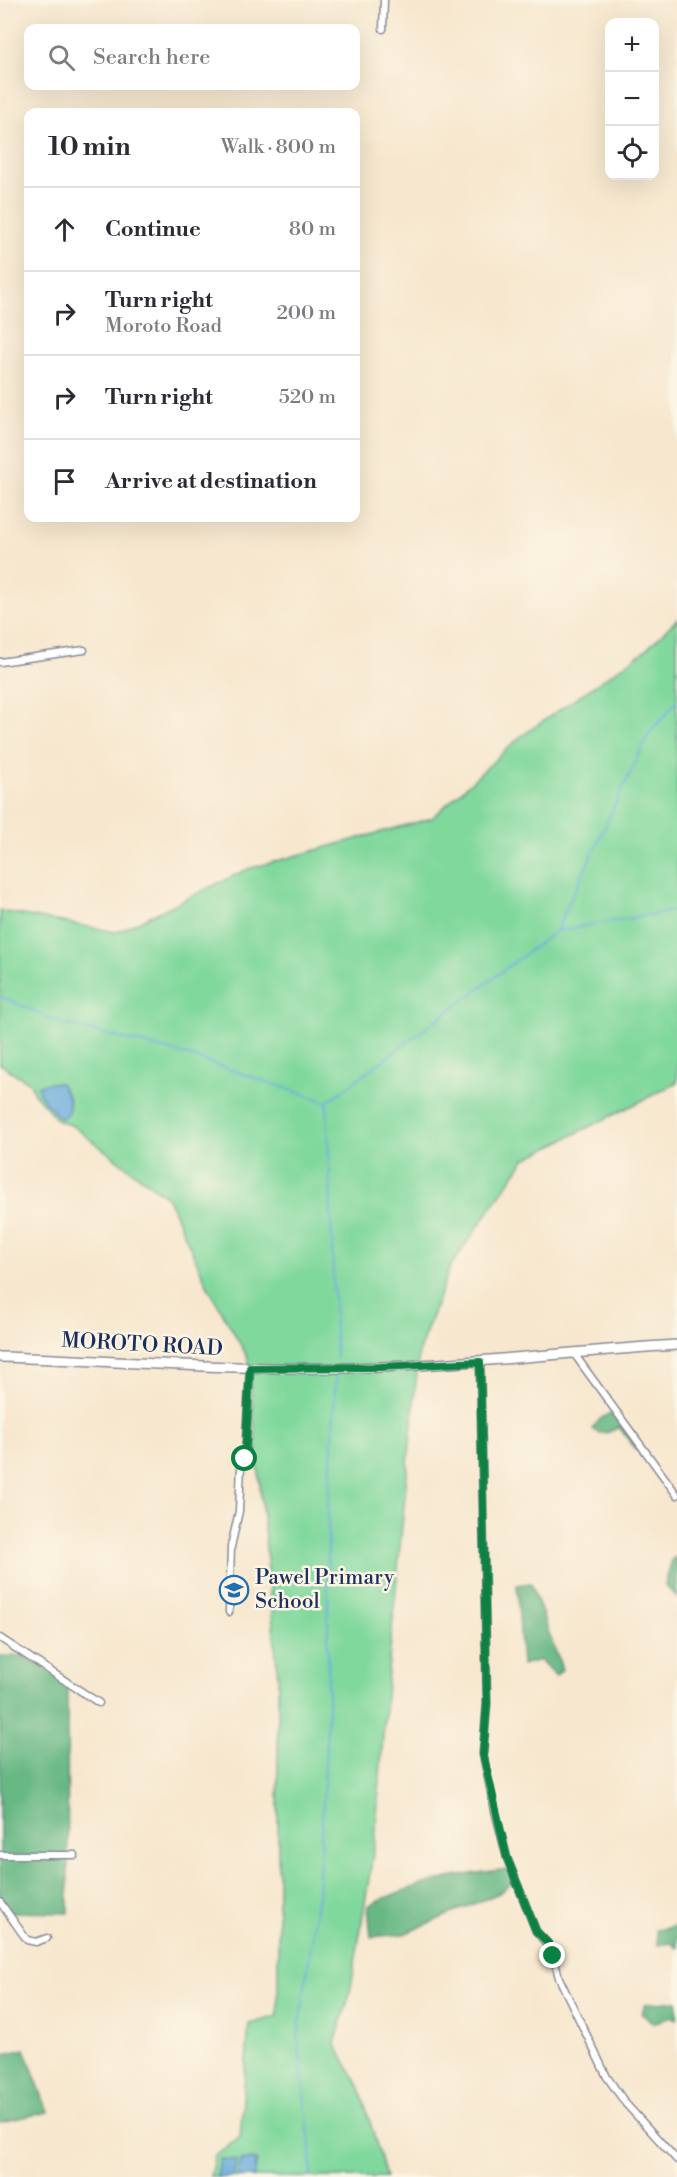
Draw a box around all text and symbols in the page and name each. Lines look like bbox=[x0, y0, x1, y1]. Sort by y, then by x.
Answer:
map controls bbox=[605, 18, 659, 180]
button: + bbox=[605, 18, 659, 72]
search box bbox=[24, 24, 360, 90]
icon: search bbox=[45, 41, 78, 74]
text: Search here bbox=[93, 44, 210, 71]
button: − bbox=[605, 72, 659, 126]
button: locate bbox=[605, 126, 659, 180]
text: 10 min bbox=[48, 131, 131, 163]
text: Walk · 800 m bbox=[221, 135, 336, 160]
icon: ahead bbox=[48, 213, 81, 246]
text: Continue bbox=[105, 216, 201, 243]
text: 80 m bbox=[289, 217, 336, 242]
text: Turn right bbox=[105, 287, 213, 314]
icon: right bbox=[48, 297, 81, 330]
text: 200 m bbox=[276, 301, 336, 326]
text: Moroto Road bbox=[105, 314, 222, 339]
icon: right bbox=[48, 381, 81, 414]
text: Turn right bbox=[105, 384, 213, 411]
text: 520 m bbox=[279, 385, 336, 410]
icon: arrive bbox=[48, 465, 81, 498]
text: Arrive at destination bbox=[105, 468, 317, 495]
street label: MOROTO ROAD bbox=[61, 1328, 223, 1362]
route start bbox=[231, 1445, 257, 1471]
place label: Pawel Primary School bbox=[255, 1565, 395, 1615]
school or university icon: Pawel Primary School bbox=[218, 1574, 250, 1606]
route end bbox=[539, 1942, 565, 1968]

